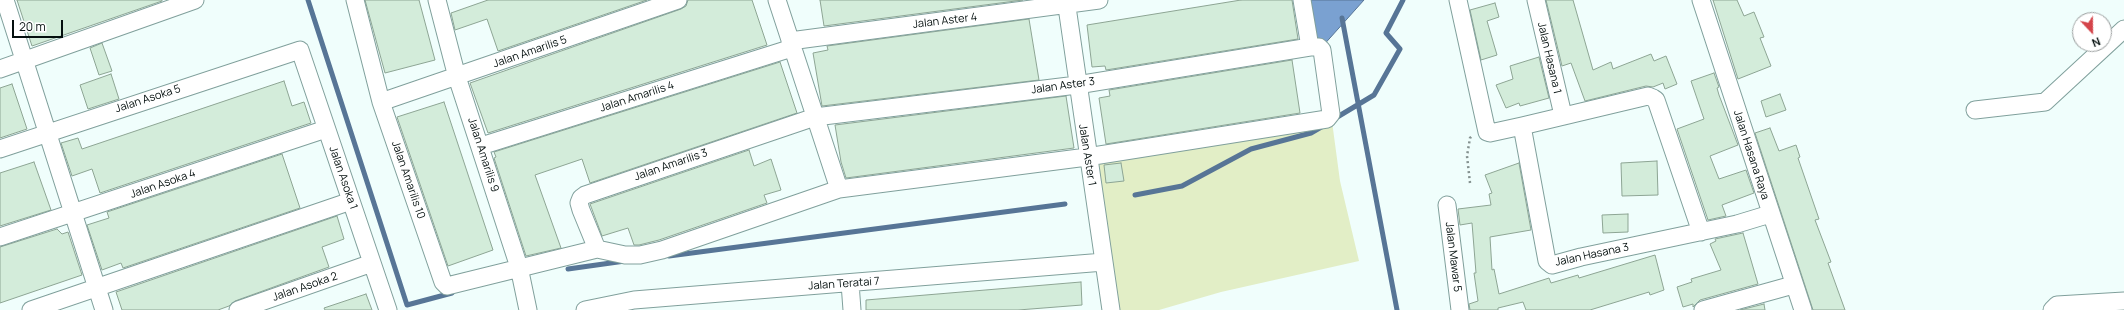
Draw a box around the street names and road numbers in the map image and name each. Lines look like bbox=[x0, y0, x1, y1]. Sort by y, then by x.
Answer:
street label: Jalan Aster 4 bbox=[912, 11, 978, 31]
street label: Jalan Hasana 1 bbox=[1534, 21, 1564, 95]
street label: Jalan Amarilis 5 bbox=[491, 33, 569, 71]
street label: Jalan Aster 3 bbox=[1030, 75, 1096, 97]
street label: Jalan Amarilis 4 bbox=[598, 79, 676, 115]
street label: Jalan Asoka 5 bbox=[114, 82, 182, 116]
street label: Jalan Hasana Raya bbox=[1730, 109, 1772, 201]
street label: Jalan Amarilis 9 bbox=[465, 116, 501, 194]
street label: Jalan Aster 1 bbox=[1076, 123, 1098, 187]
street label: Jalan Amarilis 10 bbox=[388, 139, 428, 221]
street label: Jalan Asoka 1 bbox=[326, 145, 360, 211]
street label: Jalan Amarilis 3 bbox=[633, 146, 709, 184]
street label: Jalan Asoka 4 bbox=[129, 167, 197, 201]
street label: Jalan Mawar 5 bbox=[1442, 221, 1464, 293]
street label: Jalan Hasana 3 bbox=[1554, 241, 1630, 269]
street label: Jalan Asoka 2 bbox=[271, 270, 339, 304]
street label: Jalan Teratai 7 bbox=[808, 275, 880, 293]

